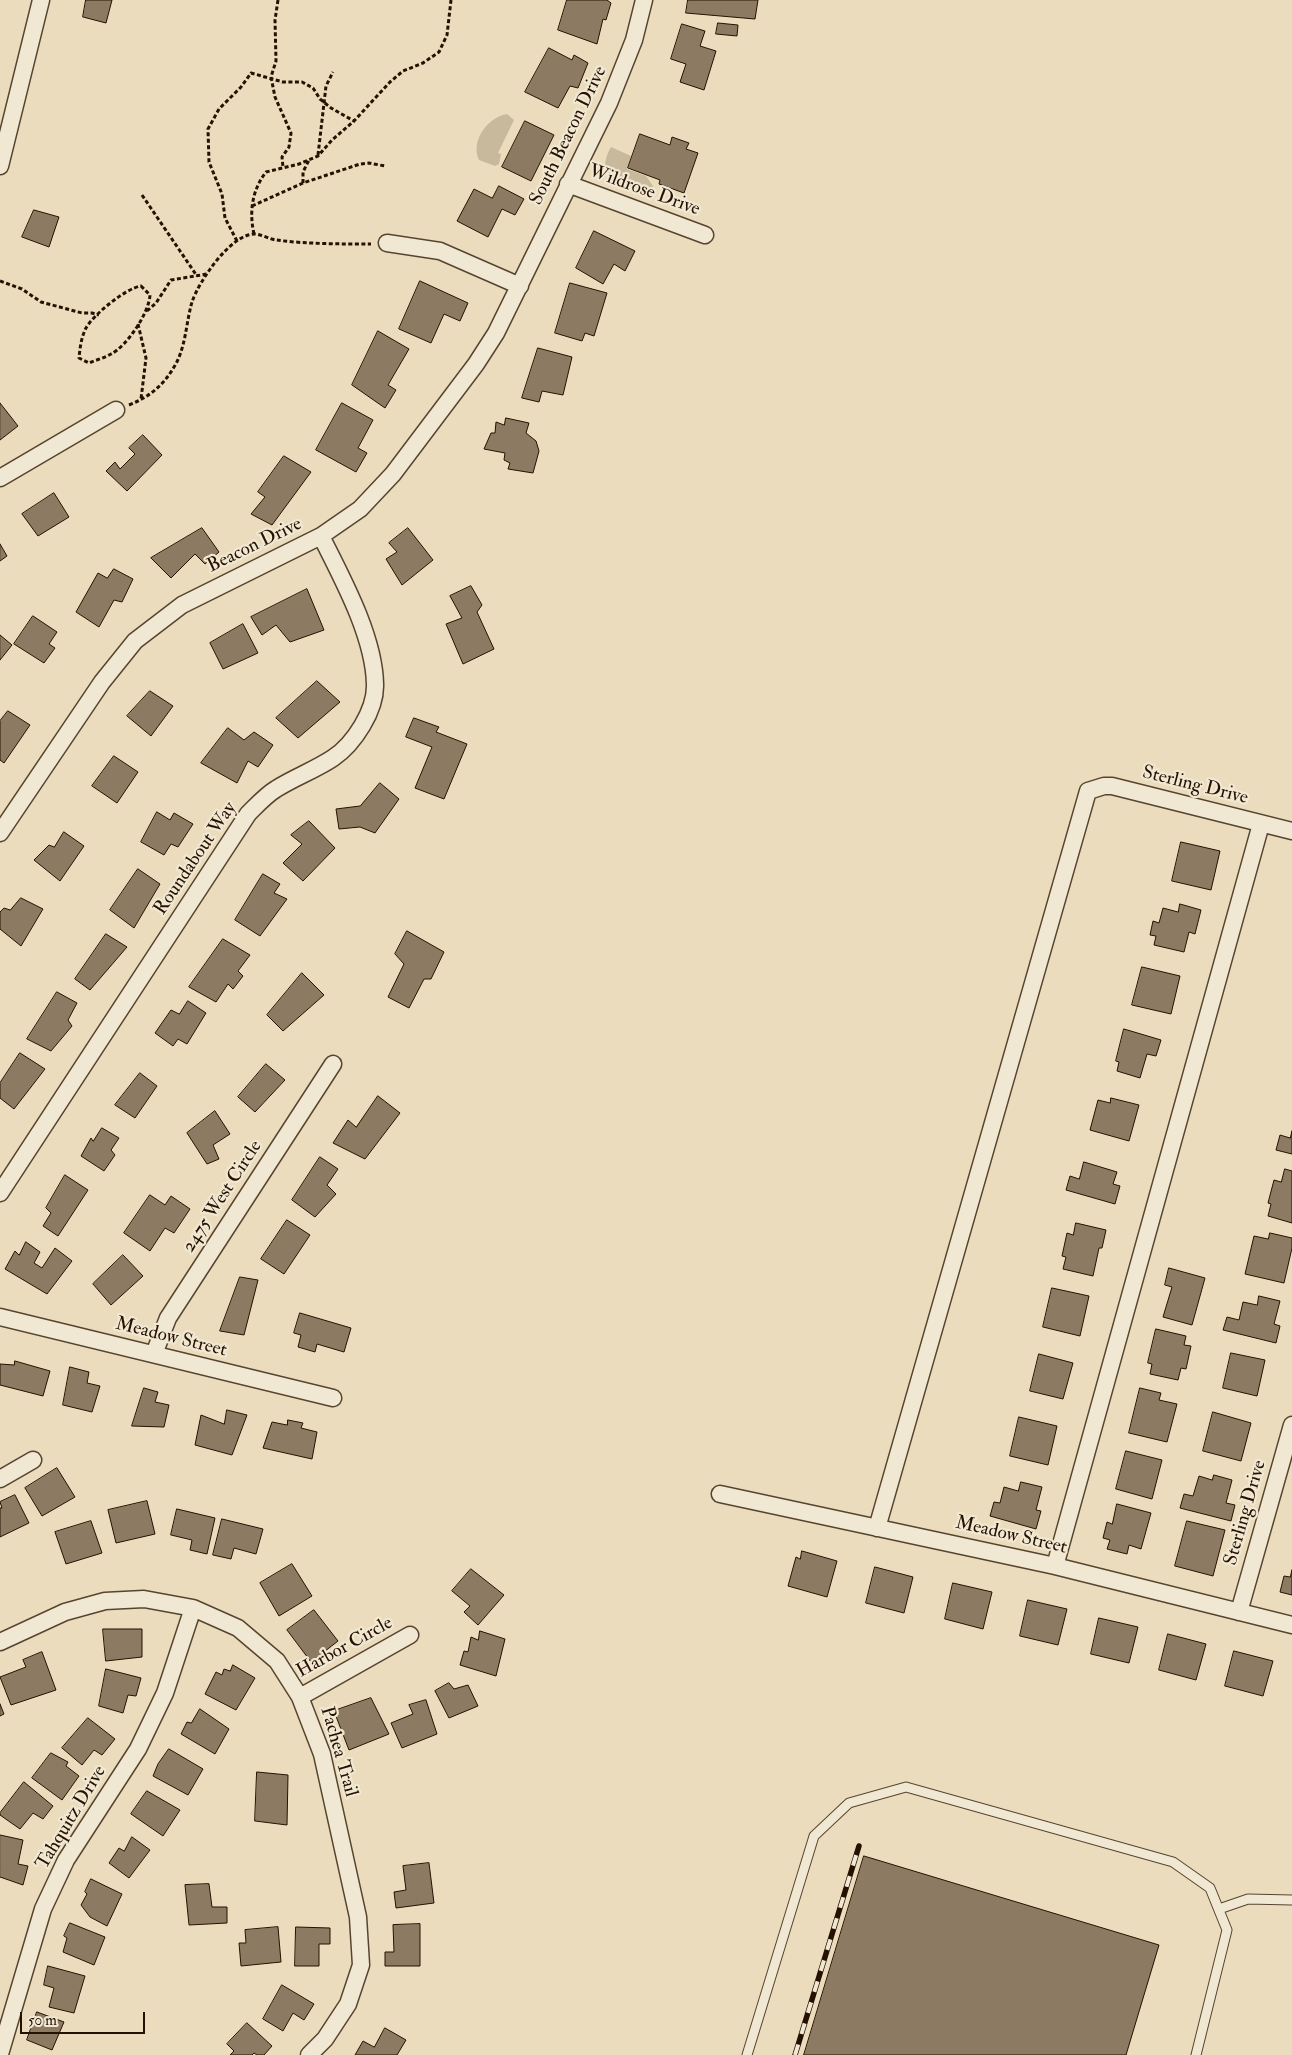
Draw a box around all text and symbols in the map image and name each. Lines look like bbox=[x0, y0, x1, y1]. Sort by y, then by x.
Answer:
street label: South Beacon Drive bbox=[525, 63, 613, 209]
street label: Wildrose Drive bbox=[585, 160, 703, 222]
street label: Beacon Drive bbox=[204, 513, 306, 579]
street label: Sterling Drive bbox=[1140, 762, 1250, 810]
street label: Roundabout Way bbox=[150, 798, 242, 920]
street label: 2475 West Circle bbox=[178, 1137, 268, 1257]
street label: Meadow Street bbox=[113, 1313, 229, 1363]
street label: Sterling Drive bbox=[1220, 1458, 1272, 1568]
street label: Meadow Street bbox=[953, 1512, 1069, 1560]
street label: Harbor Circle bbox=[293, 1612, 397, 1684]
street label: Pachea Trail bbox=[314, 1704, 362, 1800]
street label: Tahquitz Drive bbox=[32, 1762, 112, 1874]
scale bar bbox=[22, 2002, 148, 2034]
text: 50 m bbox=[28, 2011, 57, 2030]

